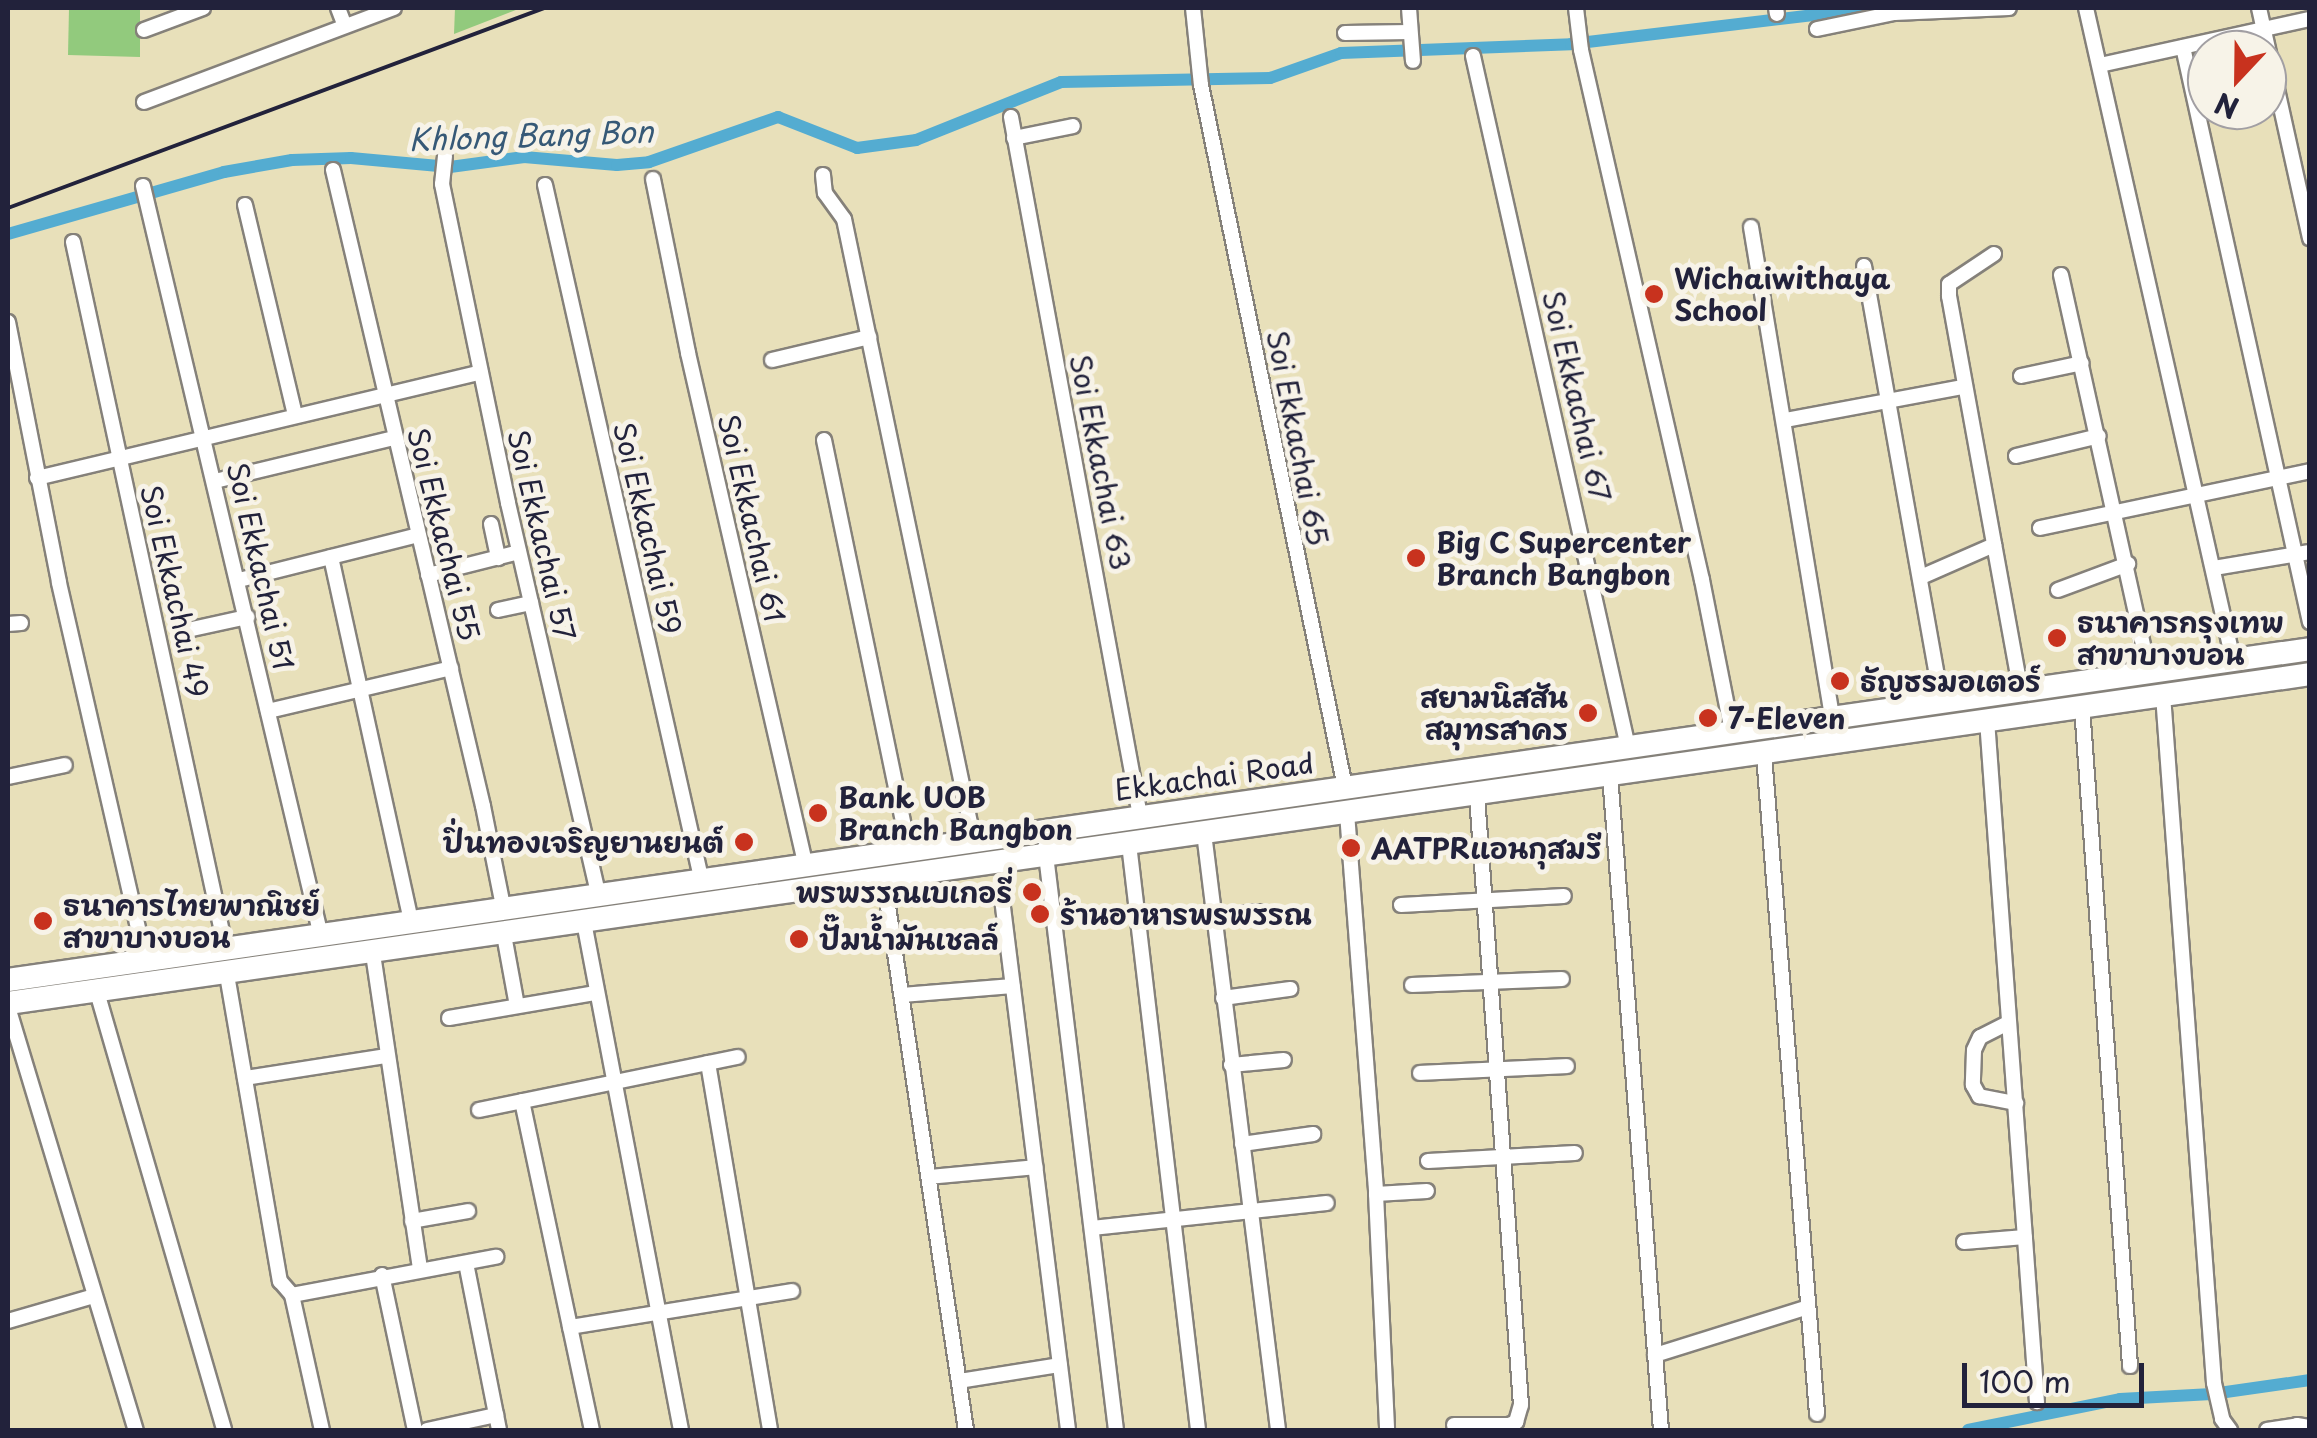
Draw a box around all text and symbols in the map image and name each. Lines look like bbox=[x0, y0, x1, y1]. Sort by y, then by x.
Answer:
north arrow bbox=[2187, 30, 2287, 130]
text: N bbox=[2208, 82, 2245, 131]
water label: Khlong Bang Bon bbox=[408, 113, 654, 157]
place label: Wichaiwithaya School bbox=[1674, 261, 1890, 327]
marker: Wichaiwithaya School bbox=[1643, 283, 1665, 305]
street label: Soi Ekkachai 67 bbox=[1536, 287, 1618, 505]
street label: Soi Ekkachai 65 bbox=[1261, 327, 1335, 549]
street label: Soi Ekkachai 63 bbox=[1064, 351, 1138, 573]
street label: Soi Ekkachai 61 bbox=[712, 410, 792, 626]
street label: Soi Ekkachai 59 bbox=[607, 418, 689, 638]
street label: Soi Ekkachai 55 bbox=[401, 424, 487, 644]
street label: Soi Ekkachai 57 bbox=[501, 426, 583, 644]
street label: Soi Ekkachai 51 bbox=[221, 459, 301, 673]
street label: Soi Ekkachai 49 bbox=[134, 482, 216, 700]
place label: Big C Supercenter Branch Bangbon bbox=[1436, 525, 1691, 591]
marker: Big C Supercenter Branch Bangbon bbox=[1405, 547, 1427, 569]
place label: ธนาคารกรุงเทพ สาขาบางบอน bbox=[2077, 605, 2284, 671]
marker: ธนาคารกรุงเทพ สาขาบางบอน bbox=[2046, 627, 2068, 649]
place label: ธัญธรมอเตอร์ bbox=[1860, 664, 2041, 698]
marker: ธัญธรมอเตอร์ bbox=[1829, 670, 1851, 692]
place label: สยามนิสสัน สมุทรสาคร bbox=[1420, 680, 1568, 746]
place label: 7-Eleven bbox=[1728, 701, 1845, 735]
marker: สยามนิสสัน สมุทรสาคร bbox=[1577, 702, 1599, 724]
marker: 7-Eleven bbox=[1697, 707, 1719, 729]
street label: Ekkachai Road bbox=[1113, 745, 1315, 807]
place label: Bank UOB Branch Bangbon bbox=[838, 780, 1075, 846]
marker: Bank UOB Branch Bangbon bbox=[807, 802, 829, 824]
place label: ปิ่นทองเจริญยานยนต์ bbox=[442, 825, 724, 859]
marker: ปิ่นทองเจริญยานยนต์ bbox=[733, 831, 755, 853]
place label: AATPRแอนกุสมรี bbox=[1371, 831, 1601, 865]
marker: AATPRแอนกุสมรี bbox=[1340, 837, 1362, 859]
place label: พรพรรณเบเกอรี่ bbox=[796, 875, 1012, 909]
marker: พรพรรณเบเกอรี่ bbox=[1021, 881, 1043, 903]
place label: ธนาคารไทยพาณิชย์ สาขาบางบอน bbox=[63, 888, 320, 954]
place label: ร้านอาหารพรพรรณ bbox=[1060, 897, 1312, 931]
marker: ร้านอาหารพรพรรณ bbox=[1029, 903, 1051, 925]
marker: ธนาคารไทยพาณิชย์ สาขาบางบอน bbox=[32, 910, 54, 932]
place label: ปั๊มน้ำมันเชลล์ bbox=[819, 922, 999, 956]
marker: ปั๊มน้ำมันเชลล์ bbox=[788, 928, 810, 950]
scale bar bbox=[1967, 1343, 2150, 1405]
text: 100 m bbox=[1979, 1358, 2071, 1403]

